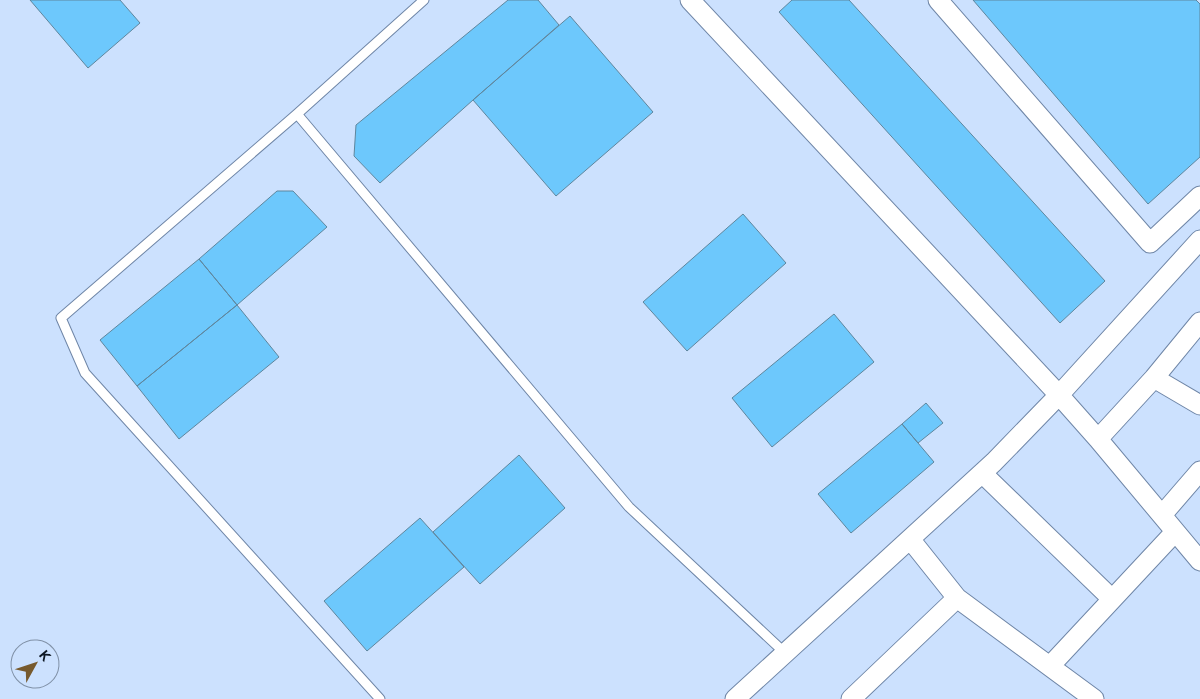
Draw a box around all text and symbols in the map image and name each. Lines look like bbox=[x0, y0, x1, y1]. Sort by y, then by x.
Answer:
north arrow bbox=[10, 639, 60, 689]
text: K bbox=[35, 647, 55, 666]

